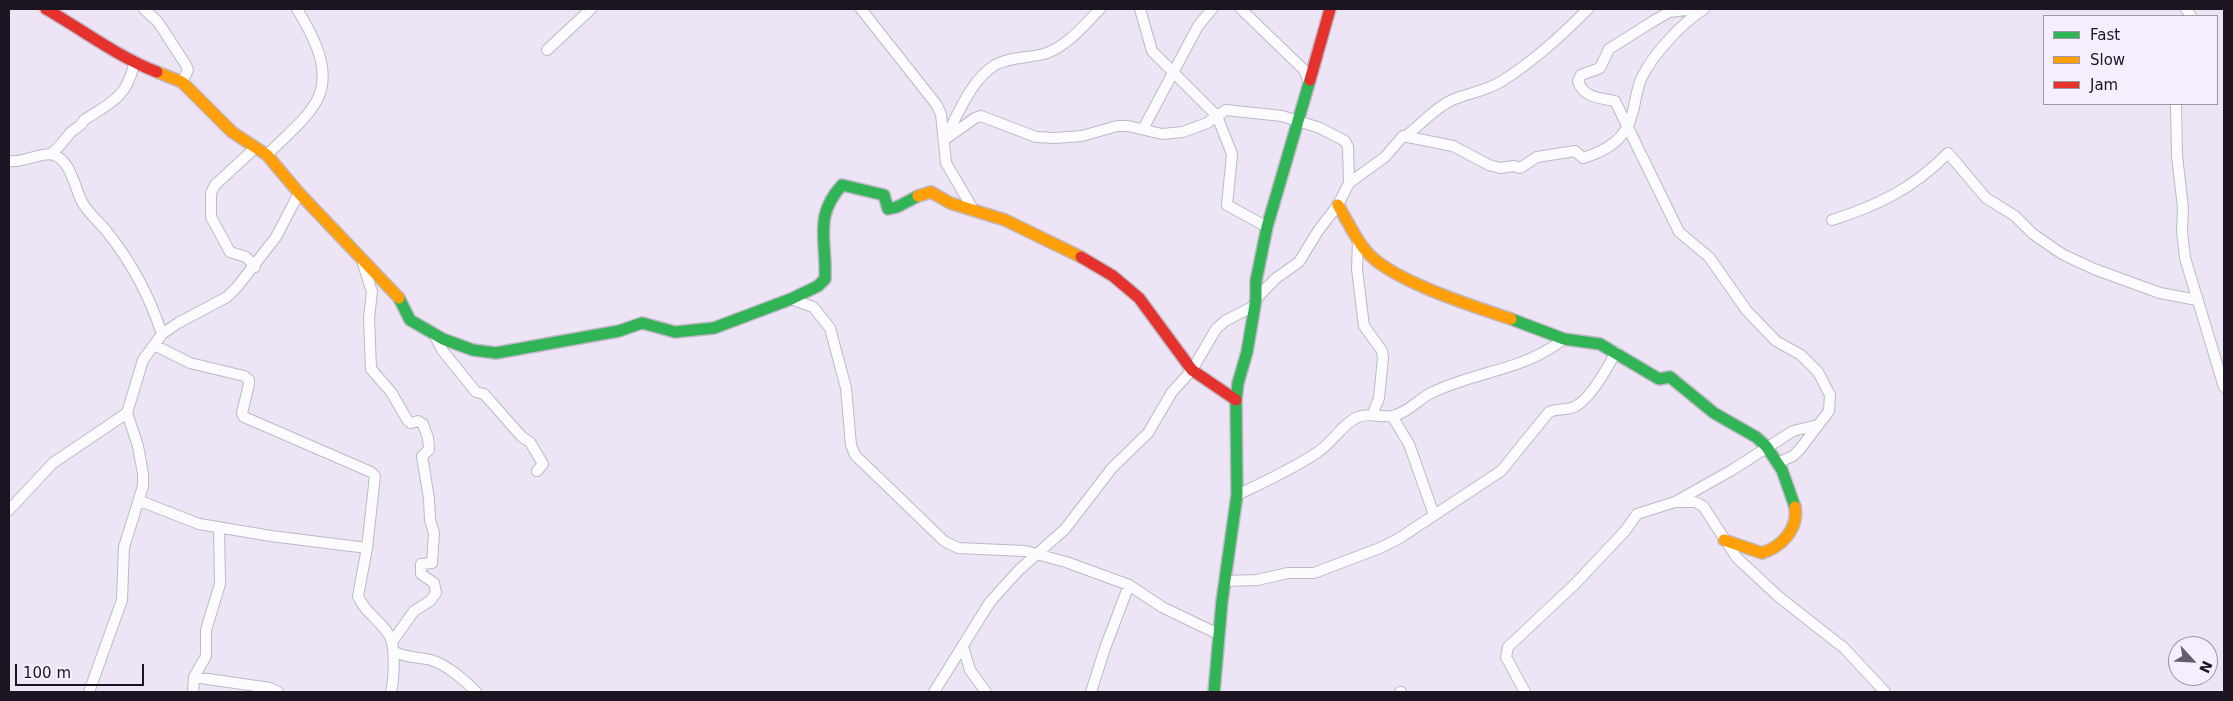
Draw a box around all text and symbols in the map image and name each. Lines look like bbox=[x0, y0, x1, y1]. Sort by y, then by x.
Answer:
legend bbox=[2043, 15, 2218, 105]
text: Fast bbox=[2090, 26, 2120, 44]
text: Slow bbox=[2090, 51, 2125, 69]
text: Jam bbox=[2090, 76, 2118, 94]
north arrow bbox=[2168, 636, 2218, 686]
scale bar bbox=[18, 654, 146, 686]
text: N bbox=[2196, 658, 2215, 676]
text: 100 m bbox=[23, 664, 71, 682]

